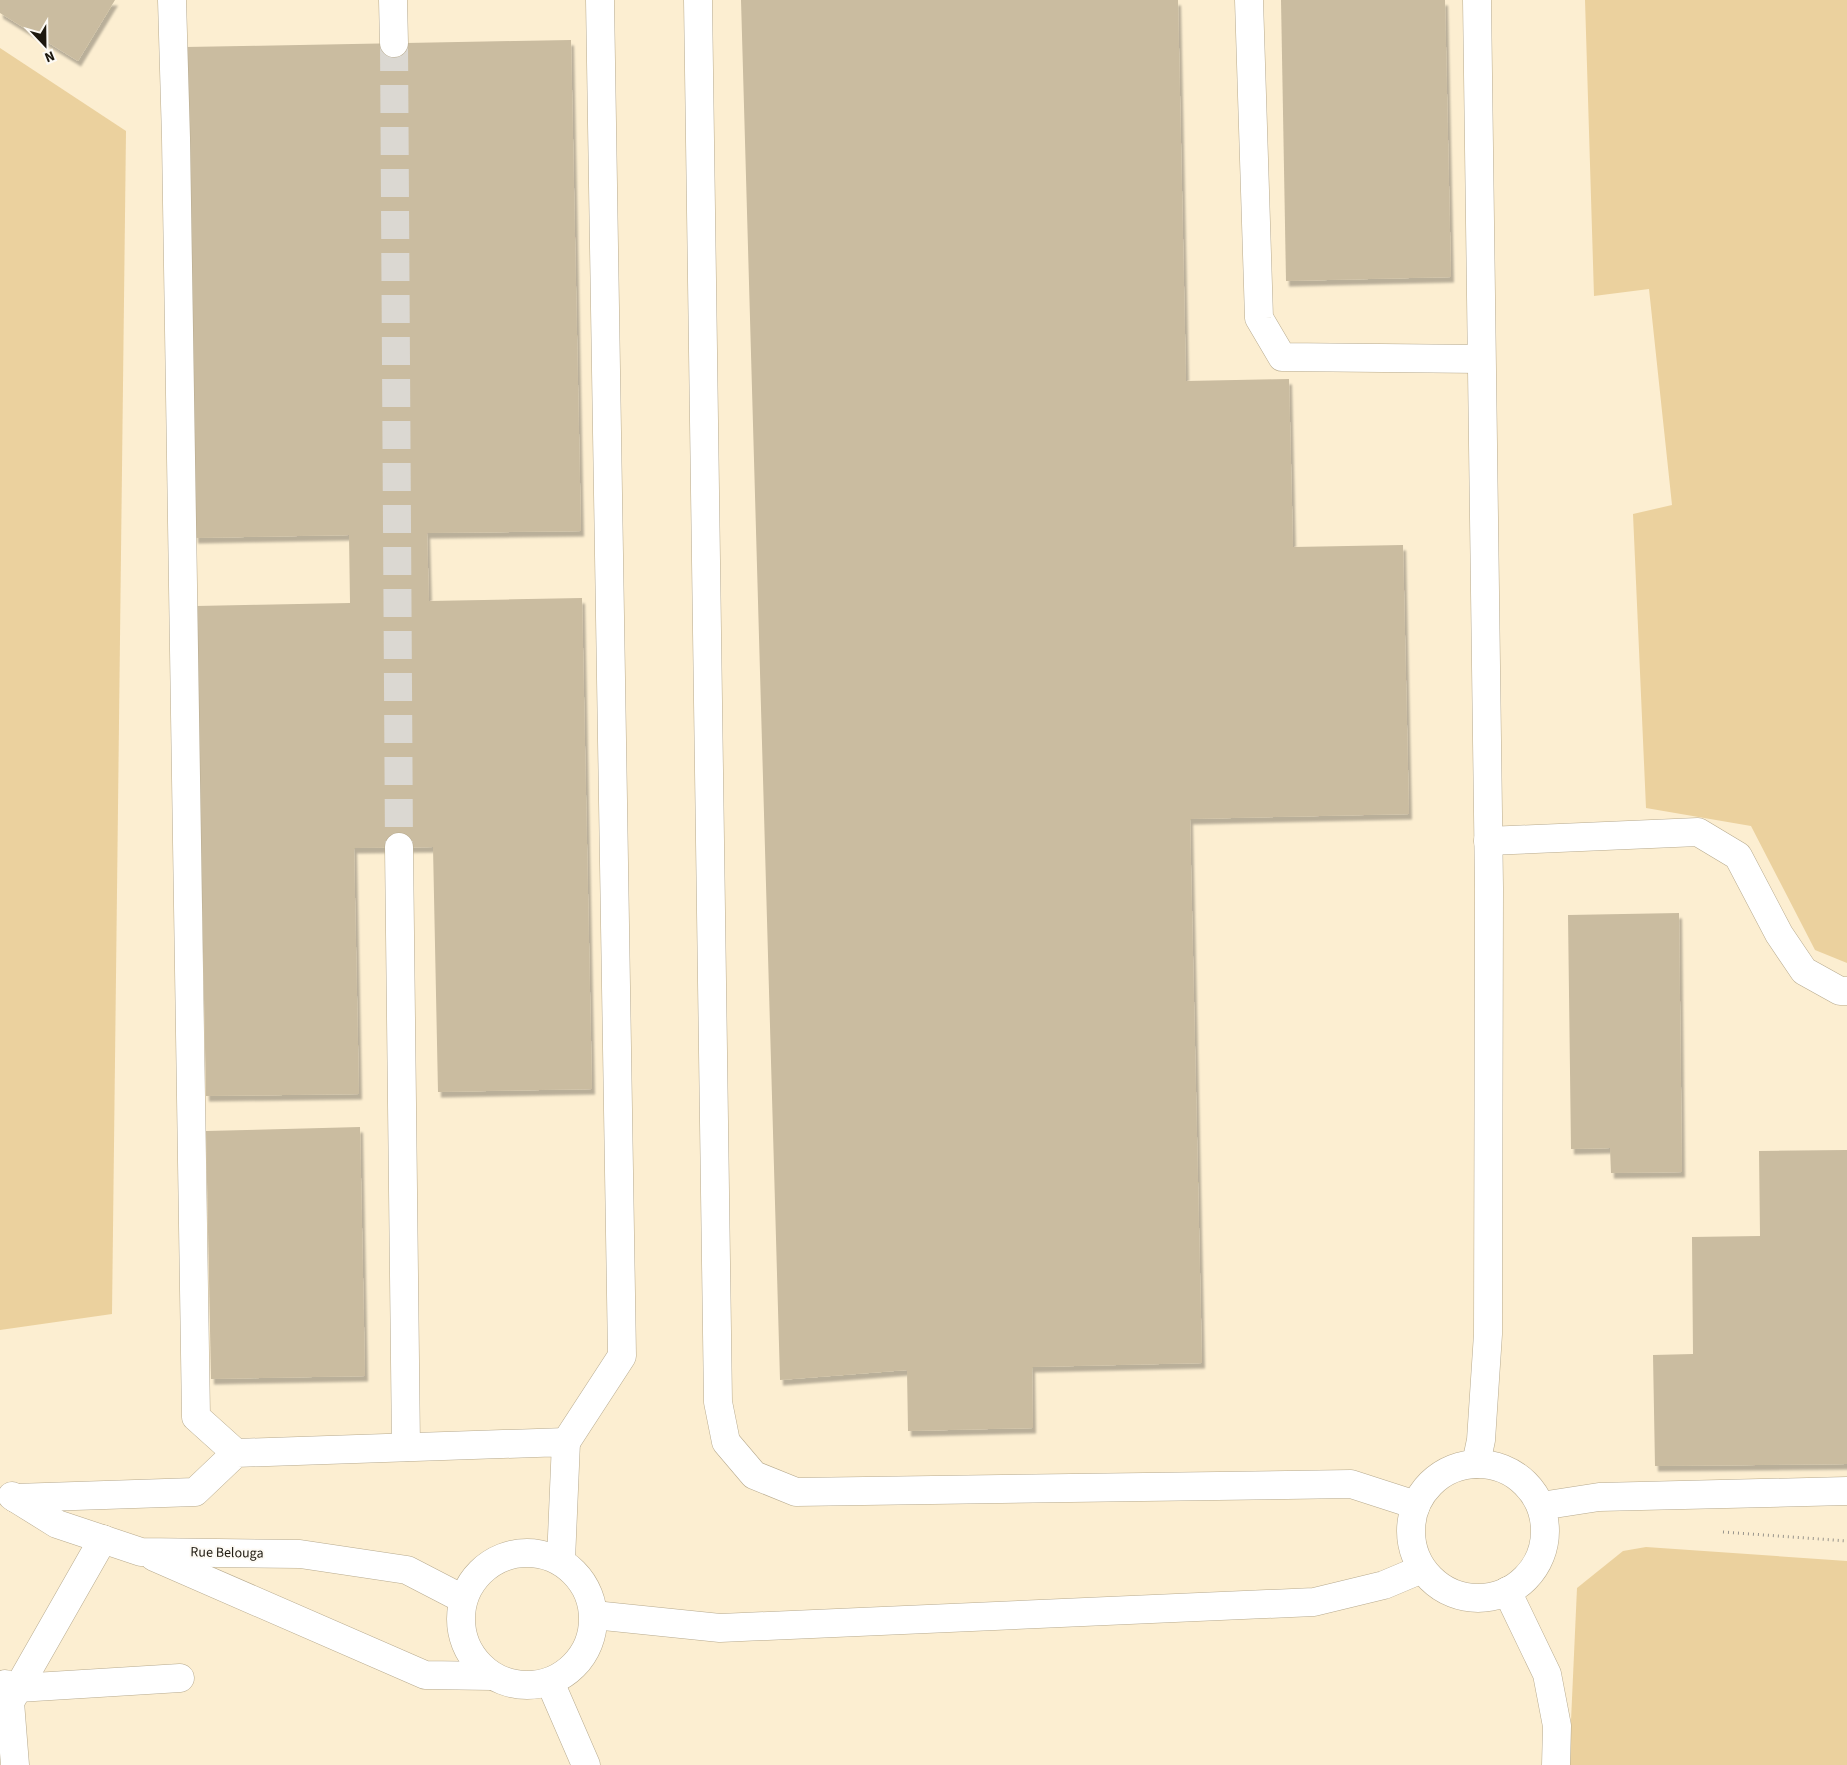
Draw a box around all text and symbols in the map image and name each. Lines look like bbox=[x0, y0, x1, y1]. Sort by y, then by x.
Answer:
north arrow bbox=[20, 20, 70, 70]
text: N bbox=[41, 45, 58, 67]
street label: Rue Belouga bbox=[190, 1542, 264, 1564]

